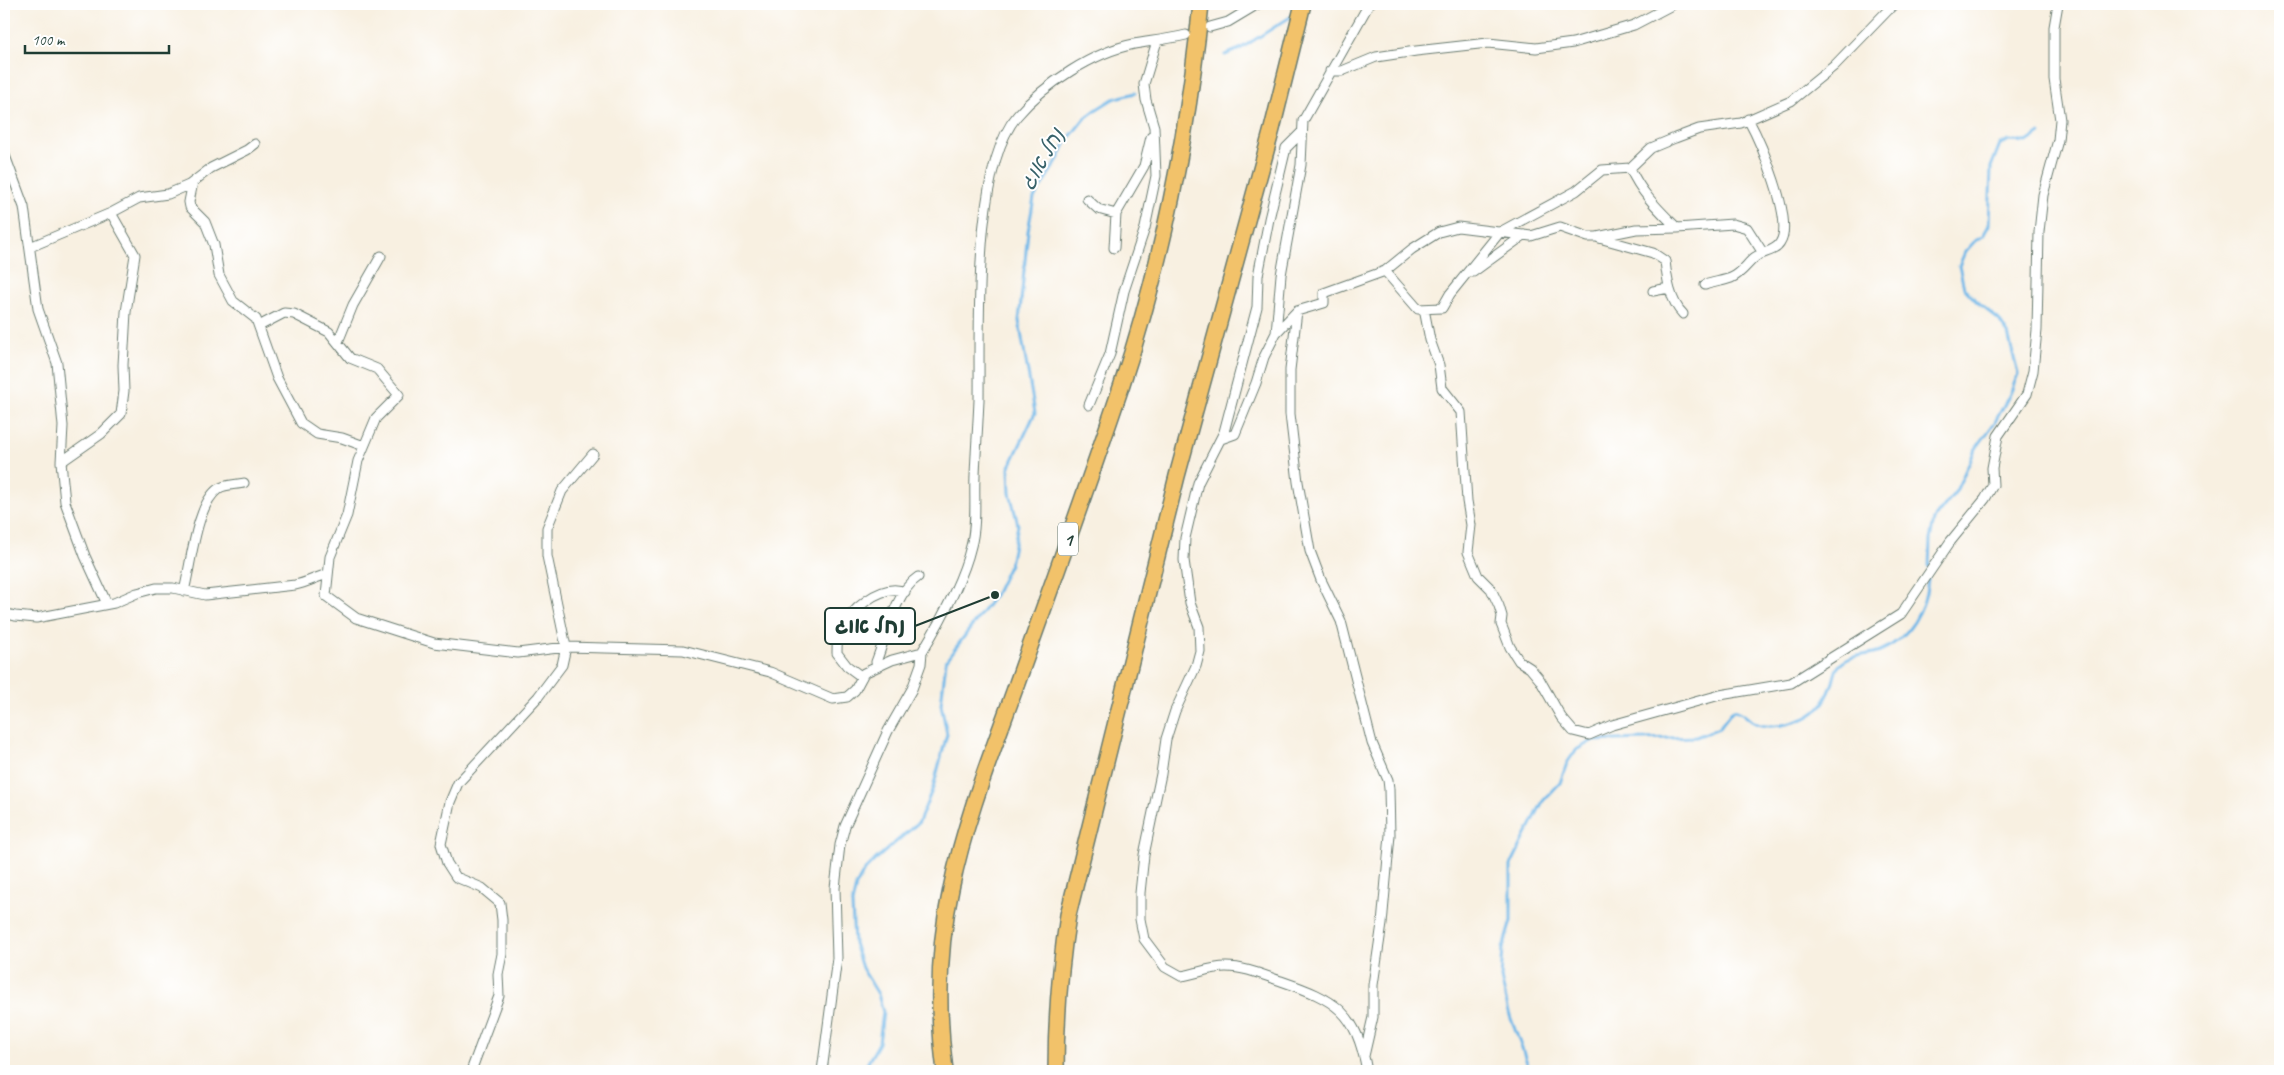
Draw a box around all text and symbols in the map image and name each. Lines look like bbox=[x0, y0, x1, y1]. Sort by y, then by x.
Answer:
scale bar bbox=[25, 22, 169, 54]
text: 100 m bbox=[32, 31, 66, 50]
water label: נחל אוג bbox=[1014, 122, 1071, 194]
road number: 1 bbox=[1058, 522, 1078, 556]
callout: נחל אוג bbox=[825, 608, 915, 644]
text: נחל אוג bbox=[835, 613, 905, 639]

